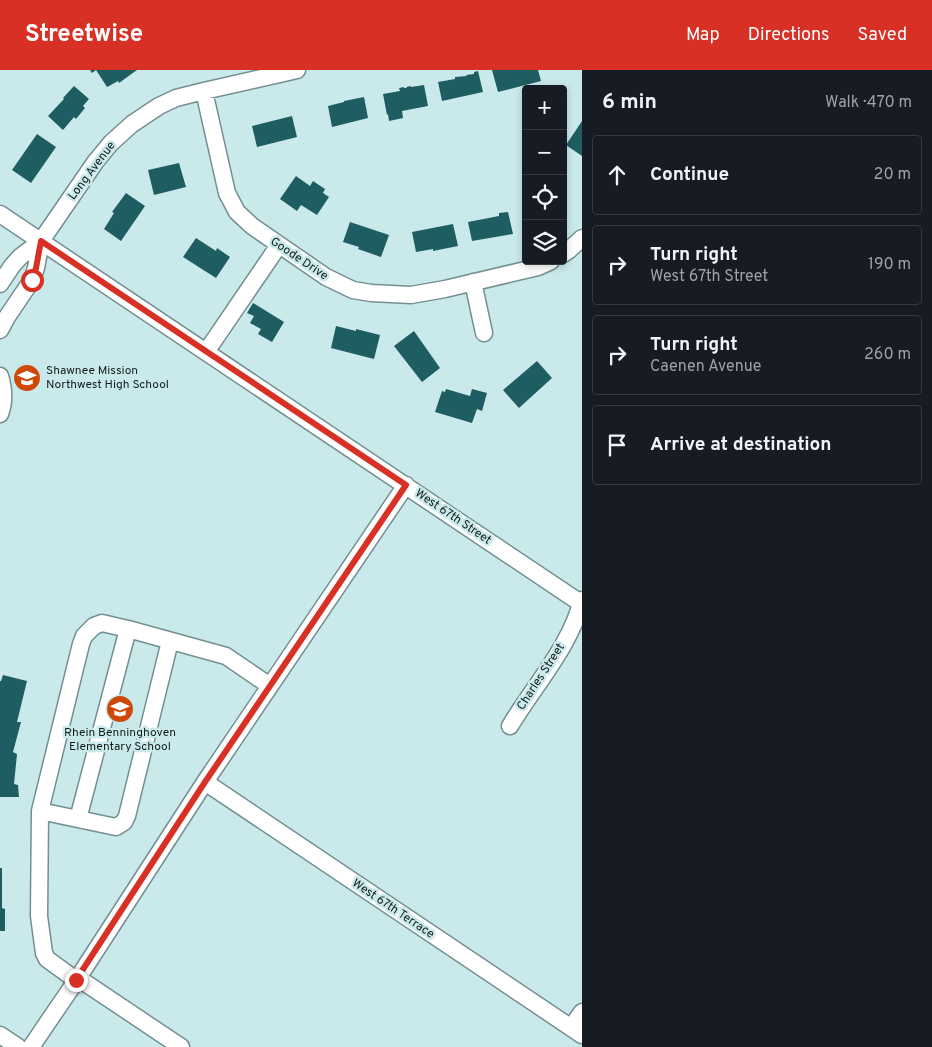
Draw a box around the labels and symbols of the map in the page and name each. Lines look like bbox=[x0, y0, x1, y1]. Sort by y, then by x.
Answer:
street label: Long Avenue bbox=[65, 138, 119, 204]
street label: Goode Drive bbox=[267, 234, 331, 284]
route start bbox=[21, 269, 44, 292]
school or university icon: Shawnee Mission Northwest High School bbox=[12, 363, 42, 393]
place label: Shawnee Mission Northwest High School bbox=[46, 363, 169, 393]
street label: West 67th Street bbox=[412, 486, 494, 548]
street label: Charles Street bbox=[513, 641, 569, 713]
school or university icon: Rhein Benninghoven Elementary School bbox=[105, 694, 135, 724]
place label: Rhein Benninghoven Elementary School bbox=[64, 725, 176, 755]
street label: West 67th Terrace bbox=[349, 876, 437, 942]
route end bbox=[65, 969, 88, 992]

